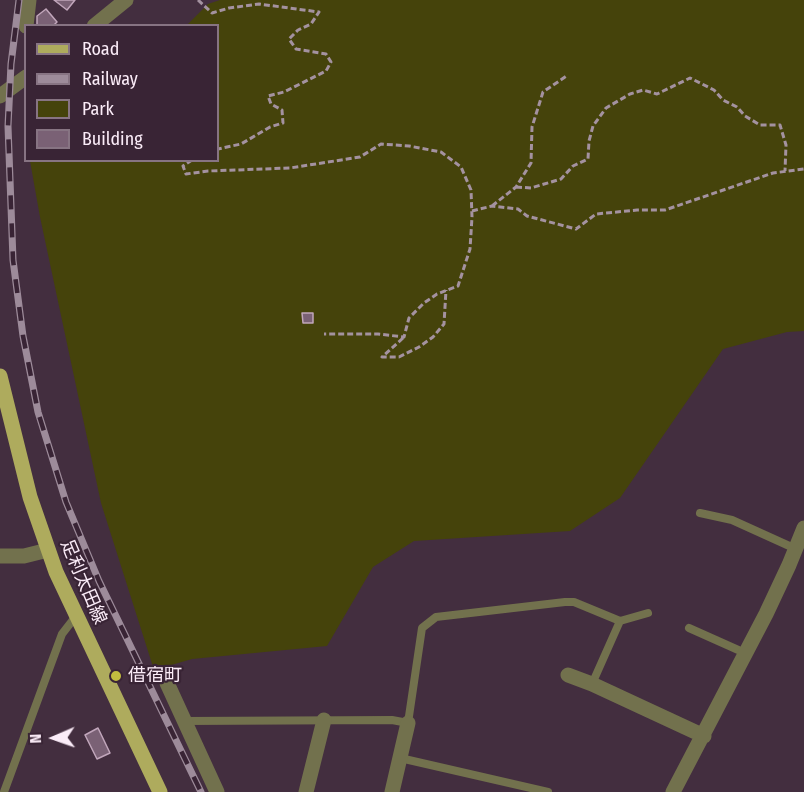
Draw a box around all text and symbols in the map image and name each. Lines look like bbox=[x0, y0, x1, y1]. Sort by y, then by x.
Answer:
legend bbox=[24, 24, 219, 162]
text: Road bbox=[82, 38, 119, 60]
text: Railway bbox=[82, 68, 138, 90]
text: Park bbox=[82, 98, 114, 120]
text: Building bbox=[82, 128, 143, 150]
street label: 足利太田線 bbox=[55, 536, 111, 628]
place label: 借宿町 bbox=[128, 665, 182, 687]
marker: 借宿町 bbox=[109, 669, 123, 683]
north arrow bbox=[24, 708, 84, 768]
text: N bbox=[26, 734, 45, 744]

